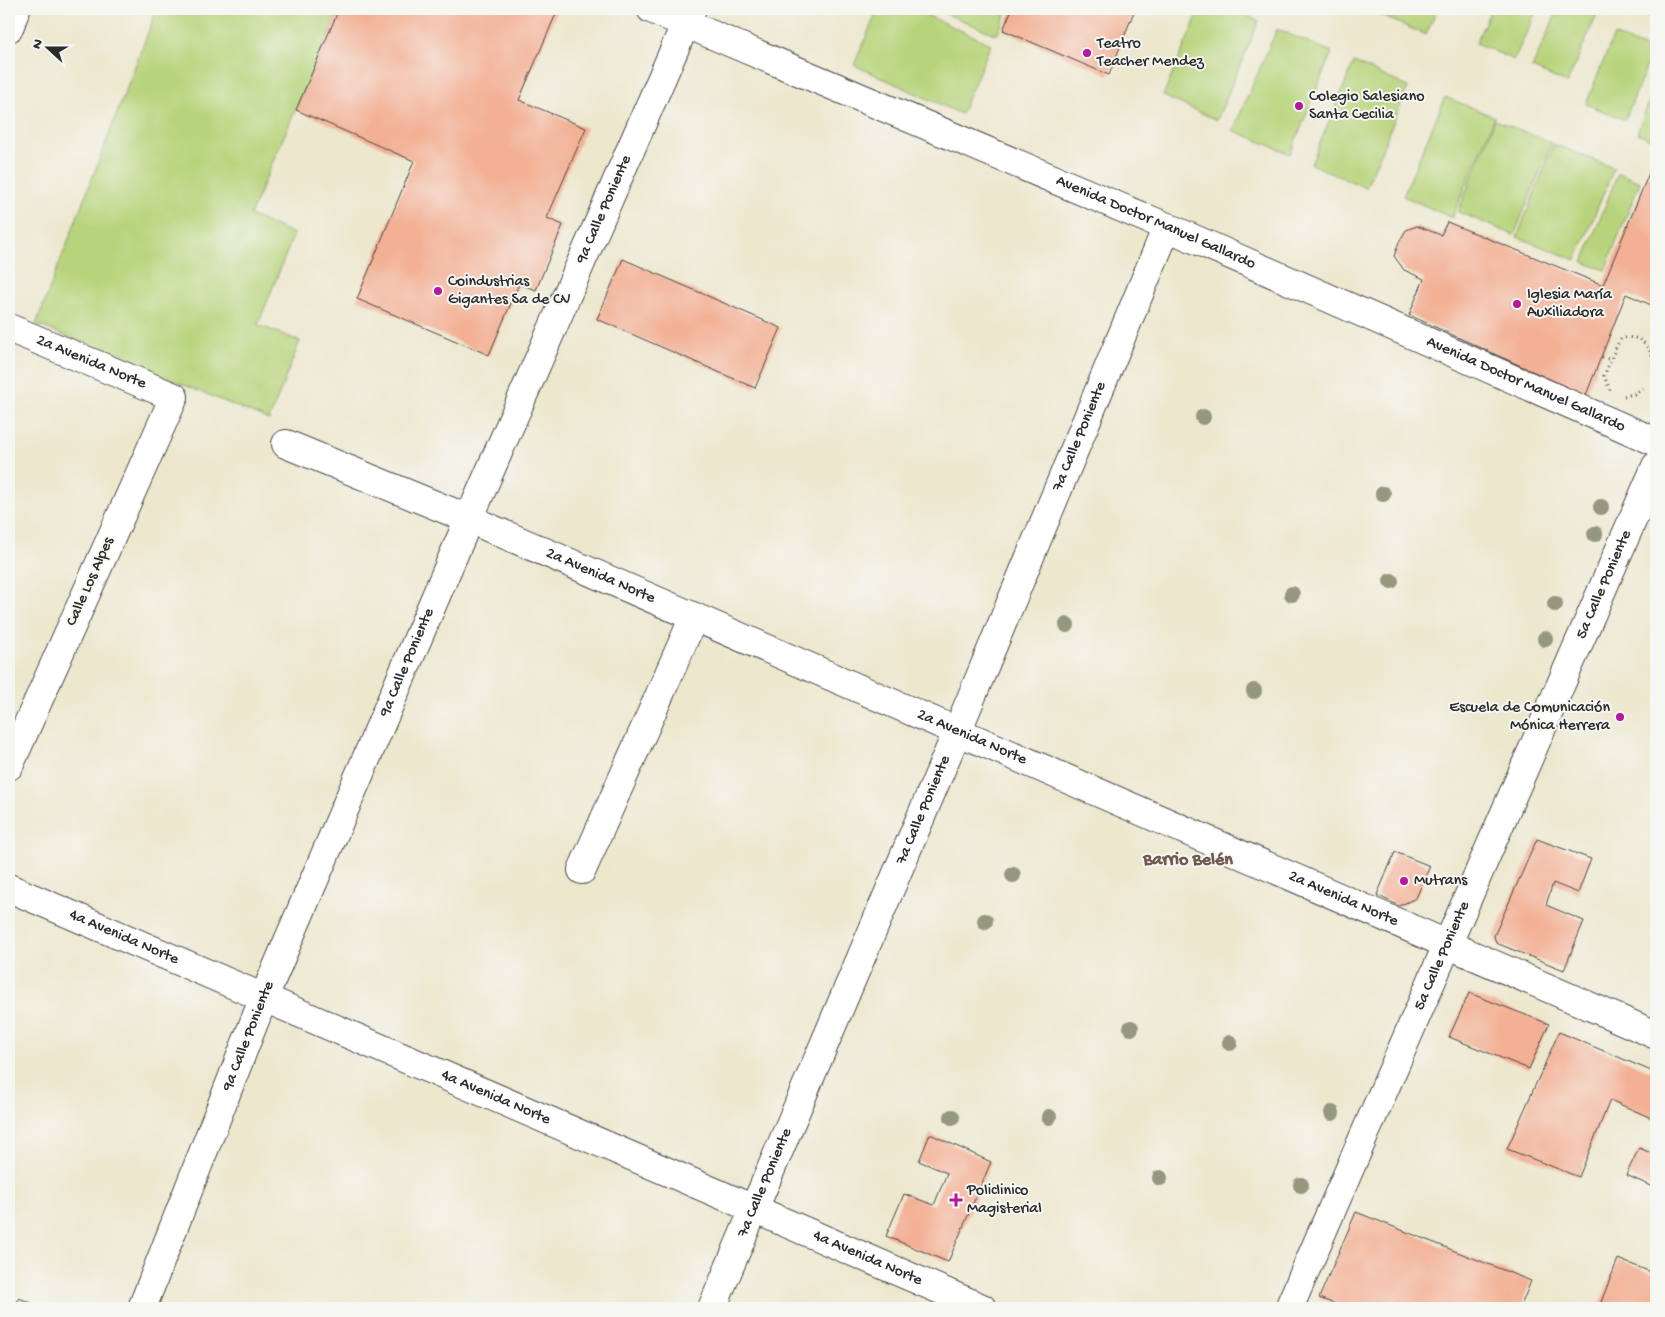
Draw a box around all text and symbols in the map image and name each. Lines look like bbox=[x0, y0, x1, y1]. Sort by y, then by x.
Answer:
north arrow bbox=[22, 22, 72, 72]
place label: Teatro Teacher Mendez bbox=[1096, 35, 1205, 72]
text: N bbox=[29, 37, 48, 52]
marker: Teatro Teacher Mendez bbox=[1081, 47, 1093, 59]
place label: Colegio Salesiano Santa Cecilia bbox=[1309, 88, 1425, 125]
marker: Colegio Salesiano Santa Cecilia bbox=[1293, 100, 1305, 112]
street label: 9a Calle Poniente bbox=[572, 152, 637, 267]
street label: Avenida Doctor Manuel Gallardo bbox=[1053, 172, 1258, 274]
place label: Coindustrias Gigantes Sa de CV bbox=[448, 273, 571, 310]
marker: Coindustrias Gigantes Sa de CV bbox=[432, 285, 444, 297]
place label: Iglesia María Auxiliadora bbox=[1527, 286, 1613, 323]
marker: Iglesia María Auxiliadora bbox=[1511, 298, 1523, 310]
street label: 2a Avenida Norte bbox=[33, 331, 150, 394]
street label: Avenida Doctor Manuel Gallardo bbox=[1423, 333, 1628, 437]
street label: 7a Calle Poniente bbox=[1048, 378, 1111, 495]
street label: 5a Calle Poniente bbox=[1572, 527, 1637, 642]
street label: Calle Los Alpes bbox=[63, 534, 120, 629]
street label: 2a Avenida Norte bbox=[543, 544, 659, 609]
street label: 9a Calle Poniente bbox=[375, 605, 439, 721]
place label: Escuela de Comunicación Mónica Herrera bbox=[1449, 699, 1611, 736]
street label: 2a Avenida Norte bbox=[914, 705, 1030, 770]
marker: Escuela de Comunicación Mónica Herrera bbox=[1614, 711, 1626, 723]
street label: 7a Calle Poniente bbox=[892, 752, 956, 868]
district label: Barrio Belén bbox=[1142, 850, 1233, 871]
street label: 2a Avenida Norte bbox=[1285, 867, 1402, 931]
place label: Mutrans bbox=[1414, 872, 1468, 891]
marker: Mutrans bbox=[1398, 875, 1410, 887]
street label: 5a Calle Poniente bbox=[1410, 898, 1475, 1013]
street label: 4a Avenida Norte bbox=[66, 906, 182, 970]
street label: 9a Calle Poniente bbox=[218, 978, 279, 1095]
street label: 4a Avenida Norte bbox=[438, 1066, 554, 1130]
street label: 7a Calle Poniente bbox=[733, 1125, 797, 1241]
place label: Policlinico Magisterial bbox=[966, 1182, 1042, 1219]
marker: Policlinico Magisterial bbox=[949, 1193, 963, 1207]
street label: 4a Avenida Norte bbox=[810, 1226, 926, 1291]

